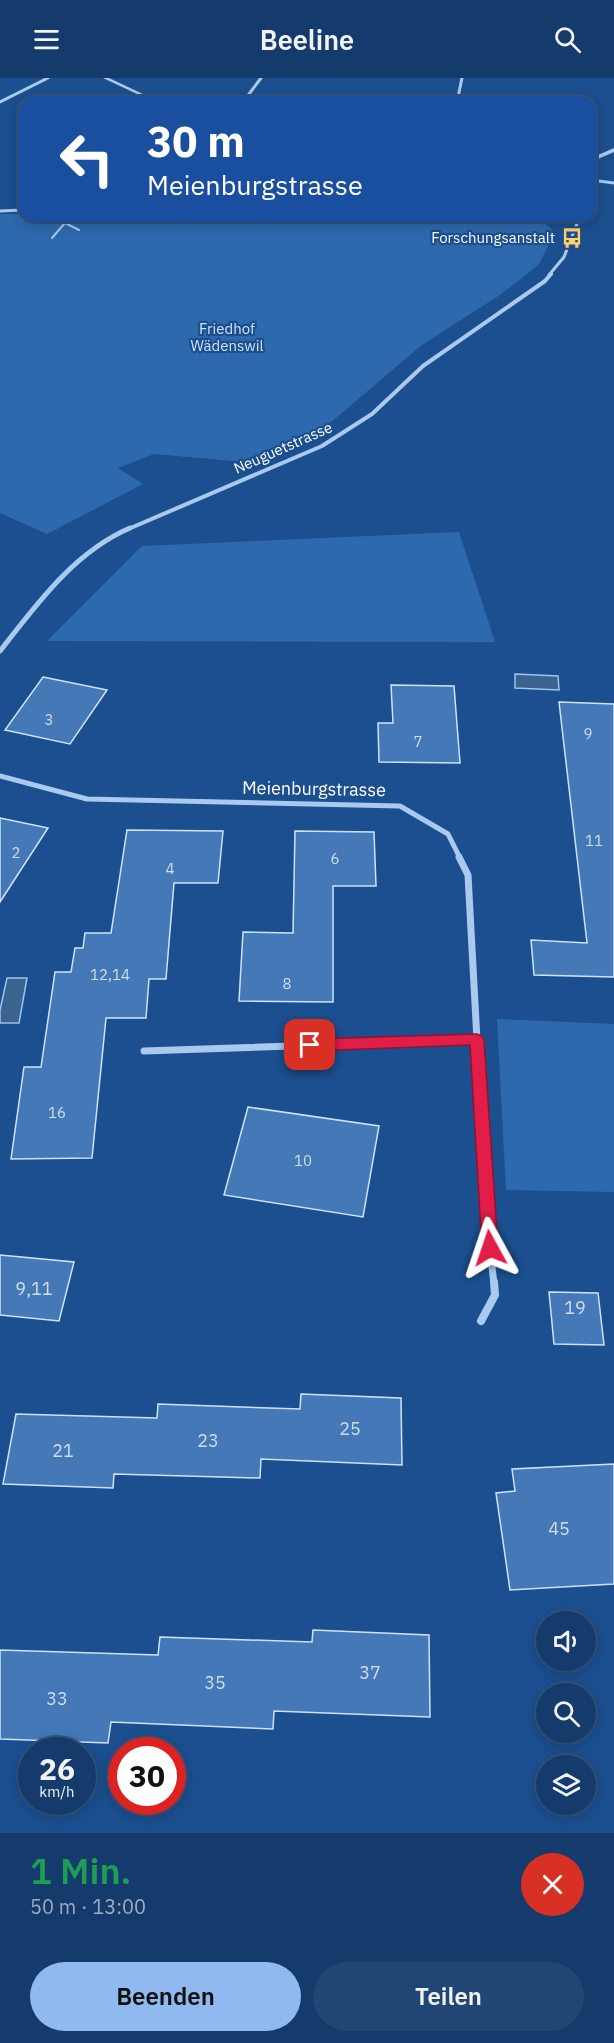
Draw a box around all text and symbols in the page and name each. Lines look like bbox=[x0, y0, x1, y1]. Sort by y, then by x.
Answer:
text: Beeline bbox=[260, 22, 354, 57]
icon: menu bbox=[30, 23, 63, 56]
icon: search bbox=[551, 23, 584, 56]
text: 30 m bbox=[147, 114, 245, 169]
icon: left bbox=[48, 120, 126, 198]
text: Meienburgstrasse bbox=[147, 167, 363, 202]
bus stop icon: Forschungsanstalt bbox=[560, 226, 584, 250]
place label: Forschungsanstalt bbox=[431, 228, 555, 247]
park label: Friedhof Wädenswil bbox=[190, 319, 264, 355]
street label: Neuguetstrasse bbox=[231, 417, 335, 478]
house number: 3 bbox=[44, 710, 54, 729]
house number: 9 bbox=[583, 724, 593, 743]
house number: 7 bbox=[413, 732, 423, 751]
street label: Meienburgstrasse bbox=[242, 776, 386, 801]
house number: 11 bbox=[585, 831, 603, 850]
house number: 2 bbox=[11, 843, 21, 862]
house number: 6 bbox=[330, 849, 340, 868]
house number: 4 bbox=[165, 859, 175, 878]
house number: 12,14 bbox=[90, 965, 130, 984]
house number: 8 bbox=[282, 974, 292, 993]
pin bbox=[284, 1019, 335, 1070]
icon: arrive bbox=[293, 1028, 326, 1061]
house number: 16 bbox=[48, 1103, 66, 1122]
house number: 10 bbox=[294, 1151, 312, 1170]
position arrow bbox=[458, 1216, 522, 1280]
house number: 9,11 bbox=[15, 1277, 53, 1300]
house number: 19 bbox=[564, 1296, 586, 1319]
house number: 25 bbox=[339, 1417, 361, 1440]
house number: 23 bbox=[197, 1429, 219, 1452]
house number: 21 bbox=[52, 1439, 74, 1462]
house number: 45 bbox=[548, 1517, 570, 1540]
map controls bbox=[536, 1611, 596, 1815]
button: sound bbox=[536, 1611, 596, 1671]
house number: 37 bbox=[359, 1661, 381, 1684]
house number: 35 bbox=[204, 1671, 226, 1694]
button: search bbox=[536, 1683, 596, 1743]
house number: 33 bbox=[46, 1687, 68, 1710]
speed limit sign: 30 bbox=[108, 1737, 186, 1815]
text: 26 bbox=[39, 1749, 75, 1788]
button: layers bbox=[536, 1755, 596, 1815]
text: km/h bbox=[39, 1782, 75, 1801]
text: 1 Min. bbox=[30, 1847, 131, 1894]
button: close bbox=[521, 1853, 584, 1916]
text: 50 m · 13:00 bbox=[30, 1893, 146, 1920]
button: Beenden bbox=[30, 1962, 301, 2031]
button: Teilen bbox=[313, 1962, 584, 2031]

